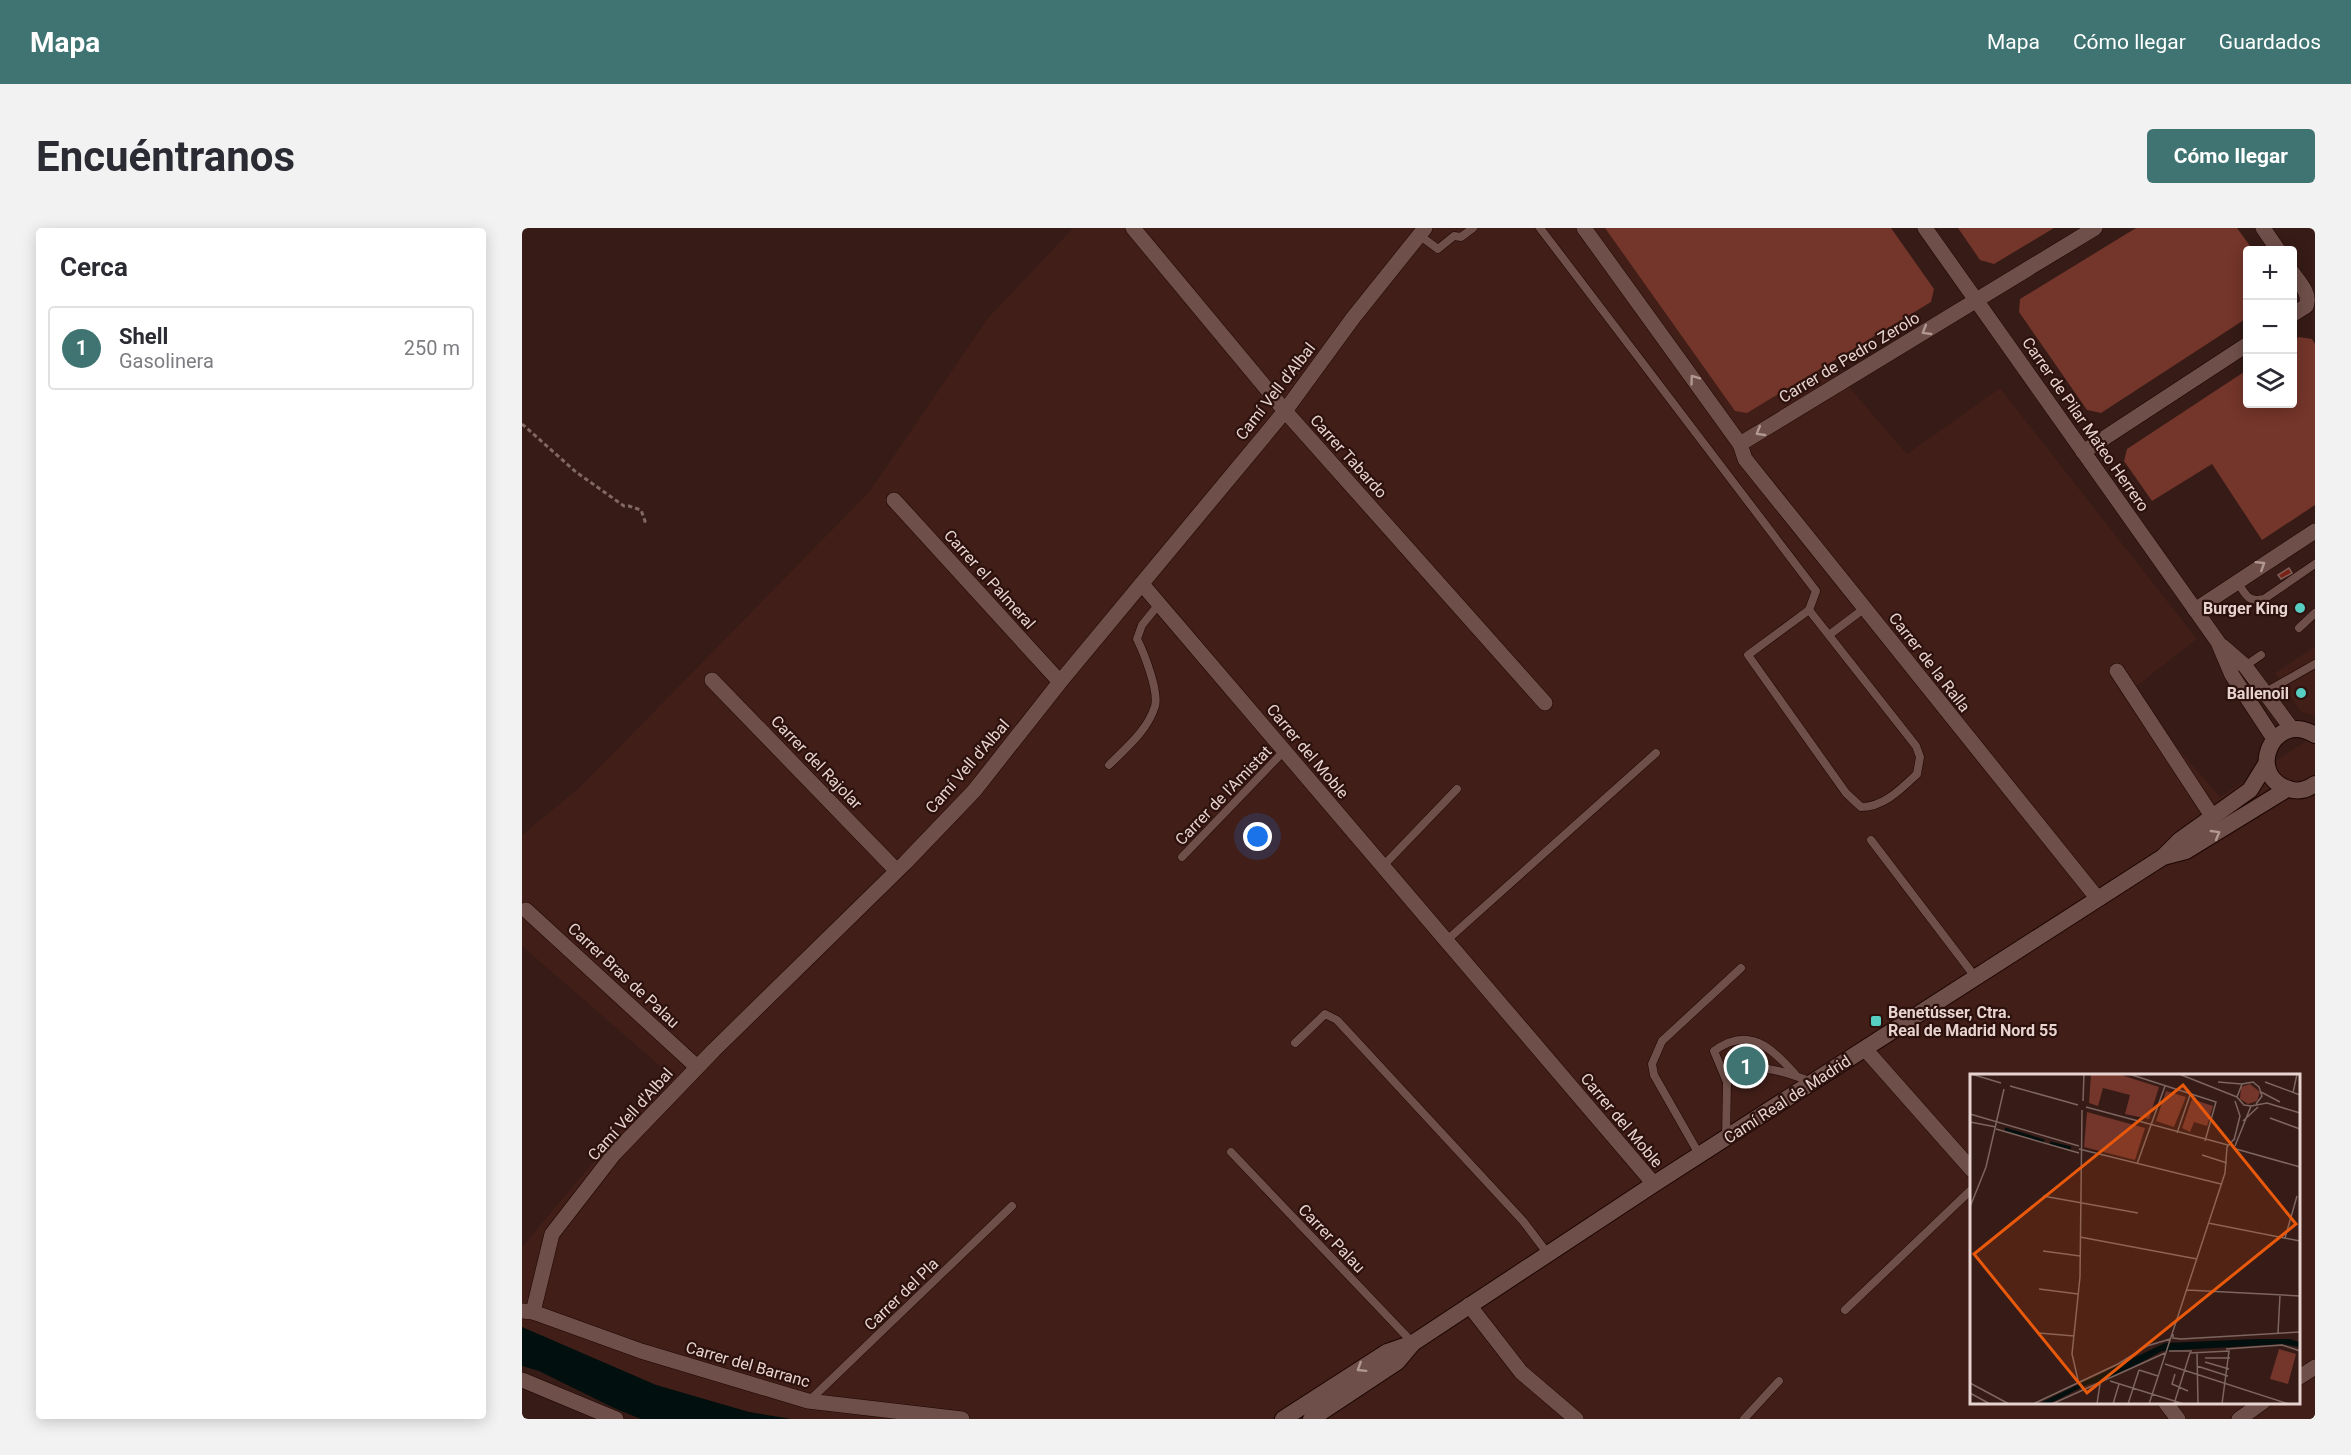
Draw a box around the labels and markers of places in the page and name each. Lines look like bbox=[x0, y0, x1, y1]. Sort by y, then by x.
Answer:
place label: Burger King bbox=[2203, 599, 2288, 618]
marker: Burger King bbox=[2293, 601, 2307, 615]
place label: Ballenoil bbox=[2227, 684, 2289, 703]
marker: Ballenoil bbox=[2294, 686, 2308, 700]
place label: Benetússer, Ctra. Real de Madrid Nord 55 bbox=[1888, 1003, 2057, 1040]
marker: Benetússer, Ctra. Real de Madrid Nord 55 bbox=[1869, 1014, 1883, 1028]
pin: 1 bbox=[1726, 1044, 1766, 1088]

